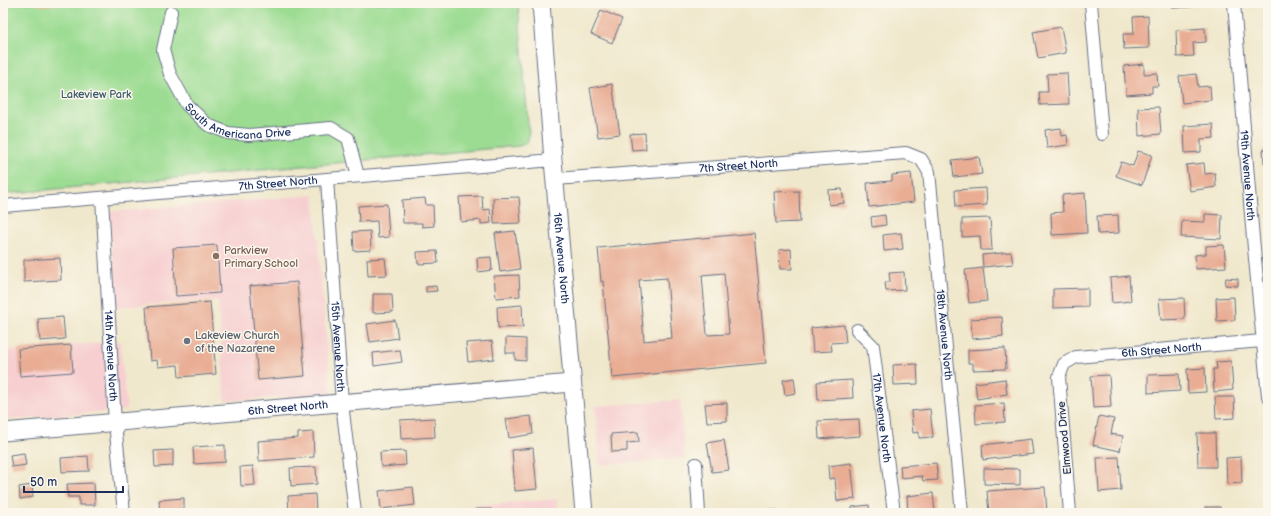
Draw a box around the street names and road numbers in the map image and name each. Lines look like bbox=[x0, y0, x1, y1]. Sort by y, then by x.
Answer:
street label: South Americana Drive bbox=[182, 101, 292, 142]
street label: 19th Avenue North bbox=[1237, 130, 1257, 221]
street label: 7th Street North bbox=[699, 157, 778, 175]
street label: 7th Street North bbox=[238, 174, 318, 193]
street label: 16th Avenue North bbox=[551, 212, 572, 304]
street label: 18th Avenue North bbox=[933, 289, 955, 381]
street label: 15th Avenue North bbox=[328, 301, 347, 393]
street label: 14th Avenue North bbox=[101, 310, 120, 402]
street label: 6th Street North bbox=[1121, 340, 1202, 360]
street label: 17th Avenue North bbox=[869, 372, 894, 463]
street label: 6th Street North bbox=[247, 398, 329, 418]
street label: Elmwood Drive bbox=[1055, 400, 1074, 475]

